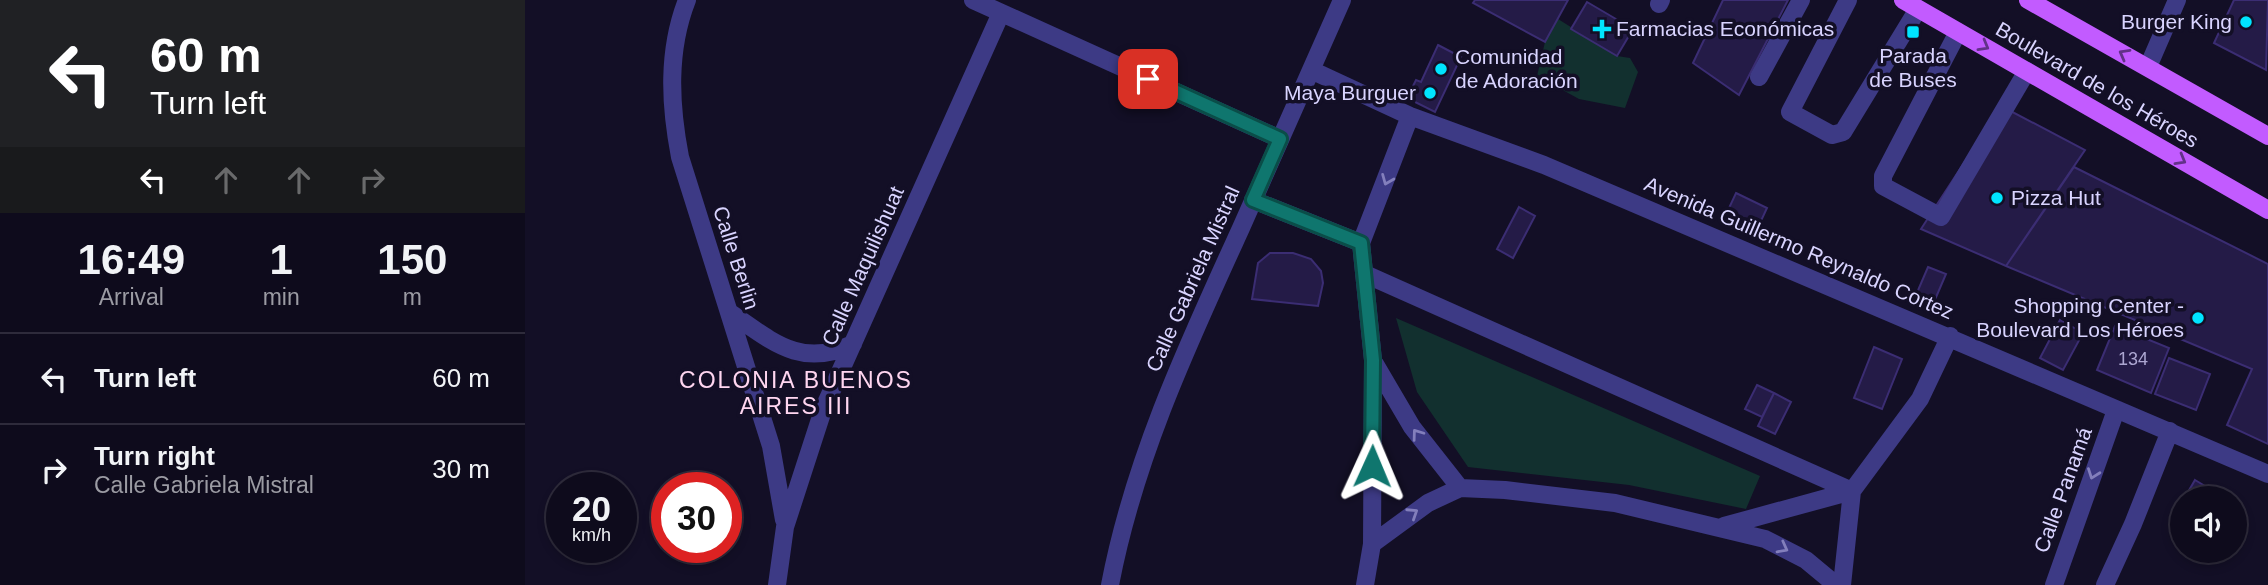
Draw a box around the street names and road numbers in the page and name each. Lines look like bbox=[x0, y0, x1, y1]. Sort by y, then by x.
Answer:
street label: Boulevard de los Héroes bbox=[1992, 17, 2203, 152]
street label: Avenida Guillermo Reynaldo Cortez bbox=[1641, 172, 1957, 323]
street label: Calle Gabriela Mistral bbox=[1141, 182, 1244, 375]
street label: Calle Maquilishuat bbox=[817, 183, 908, 349]
street label: Calle Berlin bbox=[709, 203, 764, 312]
street label: Calle Panamá bbox=[2029, 424, 2096, 556]

